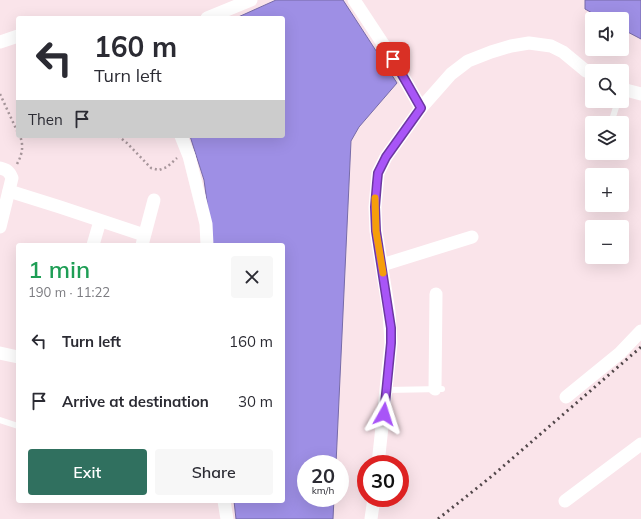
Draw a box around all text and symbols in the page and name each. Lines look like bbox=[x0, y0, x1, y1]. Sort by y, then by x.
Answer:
map controls bbox=[585, 12, 629, 264]
button: sound bbox=[585, 12, 629, 56]
text: 160 m bbox=[94, 29, 177, 64]
icon: left bbox=[28, 32, 80, 84]
pin bbox=[376, 42, 410, 76]
icon: arrive bbox=[382, 48, 404, 70]
text: Turn left bbox=[94, 64, 162, 87]
button: search bbox=[585, 64, 629, 108]
icon: arrive bbox=[71, 108, 93, 130]
text: Then bbox=[28, 110, 63, 129]
button: layers bbox=[585, 116, 629, 160]
button: + bbox=[585, 168, 629, 212]
button: − bbox=[585, 220, 629, 264]
text: 1 min bbox=[28, 254, 90, 284]
button: close bbox=[231, 256, 273, 298]
text: 190 m · 11:22 bbox=[28, 284, 110, 300]
icon: left bbox=[28, 330, 50, 352]
text: Turn left bbox=[62, 332, 121, 351]
text: 160 m bbox=[229, 332, 273, 351]
icon: arrive bbox=[28, 390, 50, 412]
text: Arrive at destination bbox=[62, 392, 209, 411]
text: 30 m bbox=[238, 392, 273, 411]
position arrow bbox=[363, 393, 405, 435]
button: Exit bbox=[28, 449, 147, 495]
button: Share bbox=[155, 449, 273, 495]
speed limit sign: 30 bbox=[357, 455, 409, 507]
text: 20 bbox=[311, 463, 335, 488]
text: km/h bbox=[312, 484, 334, 497]

